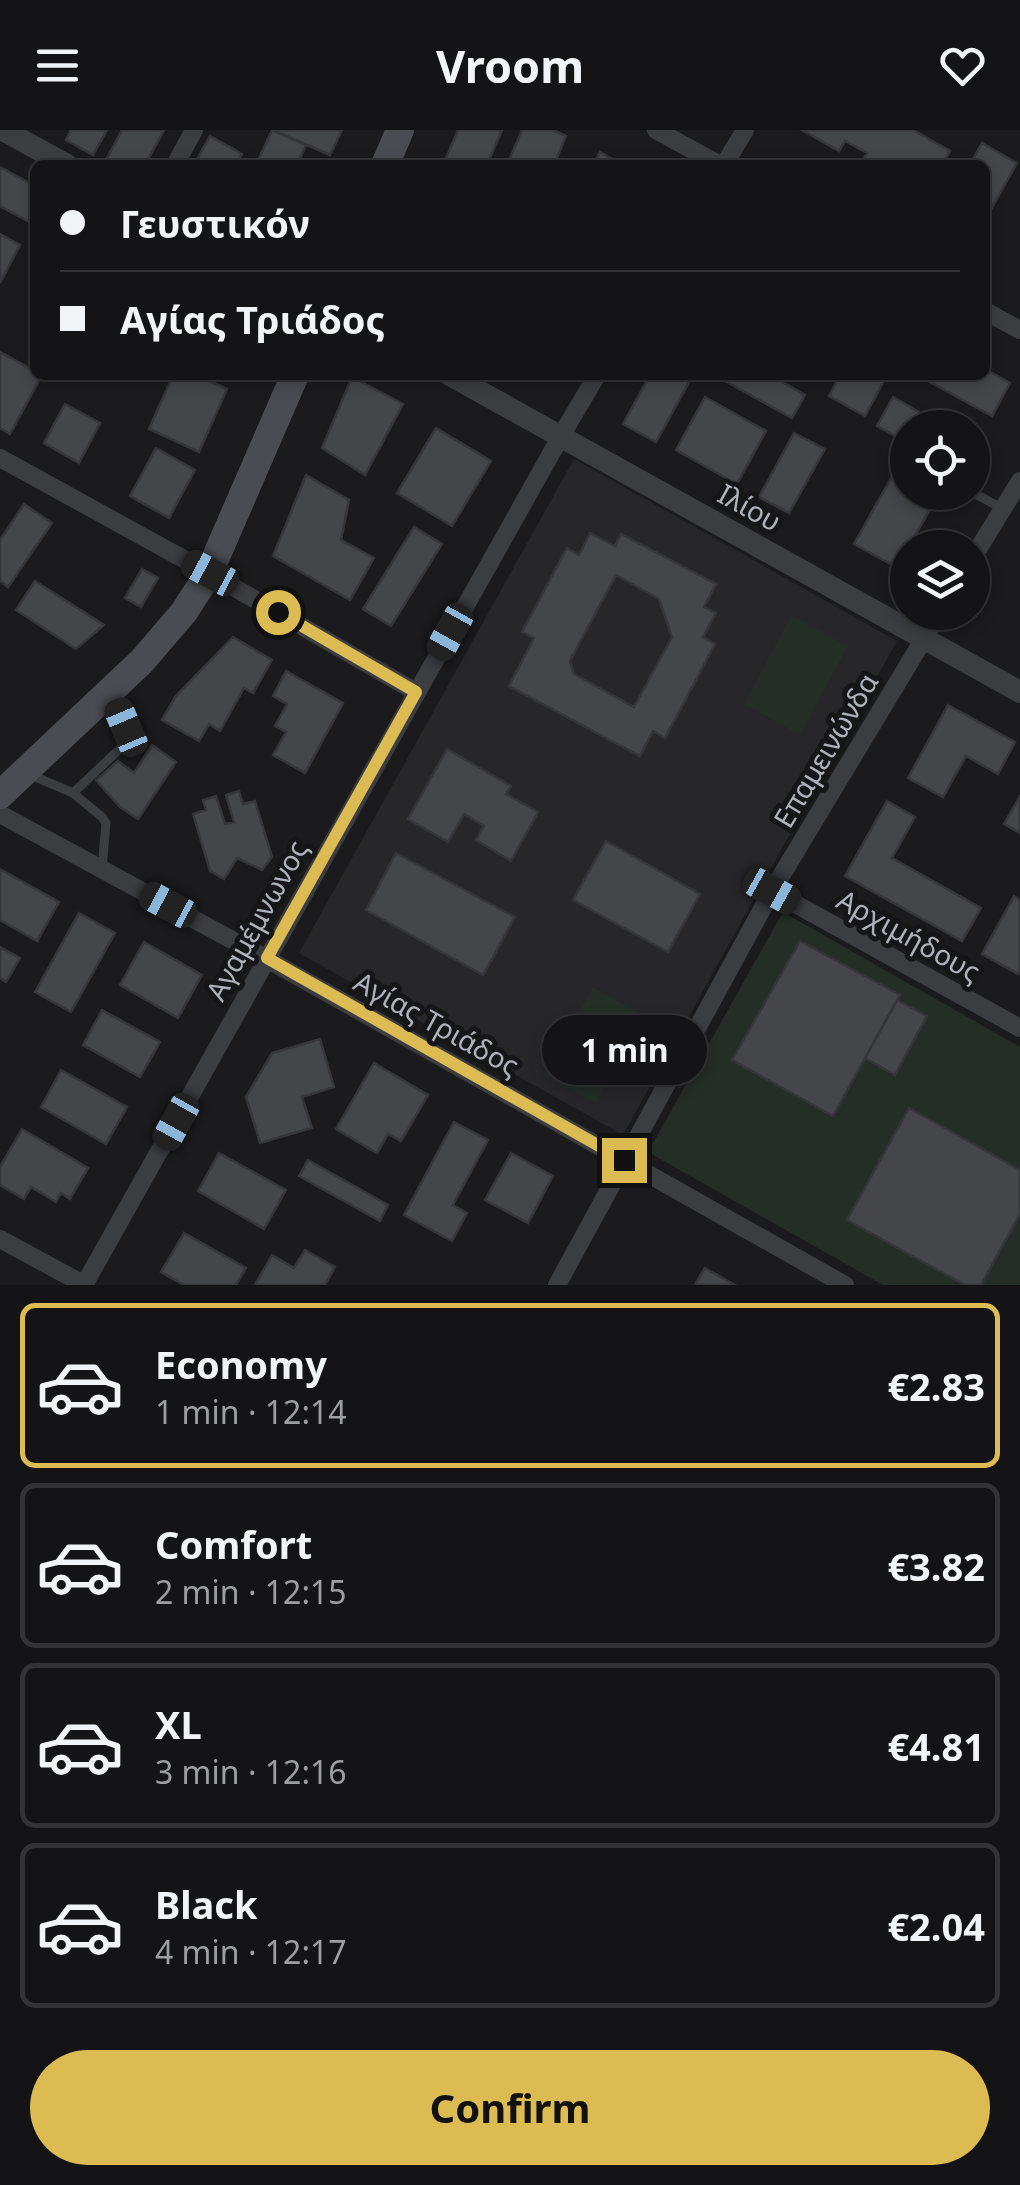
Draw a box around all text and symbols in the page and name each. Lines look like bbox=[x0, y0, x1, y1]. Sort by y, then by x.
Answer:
text: Vroom bbox=[436, 35, 584, 96]
icon: menu bbox=[30, 38, 85, 93]
icon: heart bbox=[935, 38, 990, 93]
text: Γευστικόν bbox=[120, 197, 310, 249]
text: Αγίας Τριάδος bbox=[120, 293, 385, 345]
map controls bbox=[890, 410, 990, 630]
button: locate bbox=[890, 410, 990, 510]
street label: Ιλίου bbox=[712, 474, 788, 540]
button: layers bbox=[890, 530, 990, 630]
car bbox=[176, 546, 244, 600]
route start bbox=[256, 590, 301, 635]
car bbox=[422, 598, 478, 666]
street label: Επαμεινώνδα bbox=[764, 666, 886, 834]
car bbox=[100, 694, 152, 760]
street label: Αγαμέμνωνος bbox=[196, 833, 316, 1007]
car bbox=[738, 863, 806, 919]
car bbox=[134, 878, 202, 932]
street label: Αρχιμήδους bbox=[831, 880, 987, 990]
street label: Αγίας Τριάδος bbox=[348, 962, 526, 1084]
callout: 1 min bbox=[542, 1015, 706, 1085]
text: 1 min bbox=[580, 1028, 669, 1071]
car bbox=[148, 1088, 204, 1156]
route end bbox=[602, 1138, 647, 1183]
text: Economy bbox=[155, 1338, 327, 1390]
icon: car bbox=[35, 1341, 125, 1431]
text: €2.83 bbox=[887, 1360, 985, 1412]
text: 1 min · 12:14 bbox=[155, 1390, 347, 1433]
text: Comfort bbox=[155, 1518, 312, 1570]
icon: car bbox=[35, 1521, 125, 1611]
text: €3.82 bbox=[887, 1540, 985, 1592]
text: 2 min · 12:15 bbox=[155, 1570, 347, 1613]
text: XL bbox=[155, 1698, 202, 1750]
icon: car bbox=[35, 1701, 125, 1791]
text: €4.81 bbox=[887, 1720, 985, 1772]
text: 3 min · 12:16 bbox=[155, 1750, 347, 1793]
text: Black bbox=[155, 1878, 258, 1930]
icon: car bbox=[35, 1881, 125, 1971]
text: €2.04 bbox=[887, 1900, 985, 1952]
text: 4 min · 12:17 bbox=[155, 1930, 347, 1973]
button: Confirm bbox=[30, 2050, 990, 2165]

